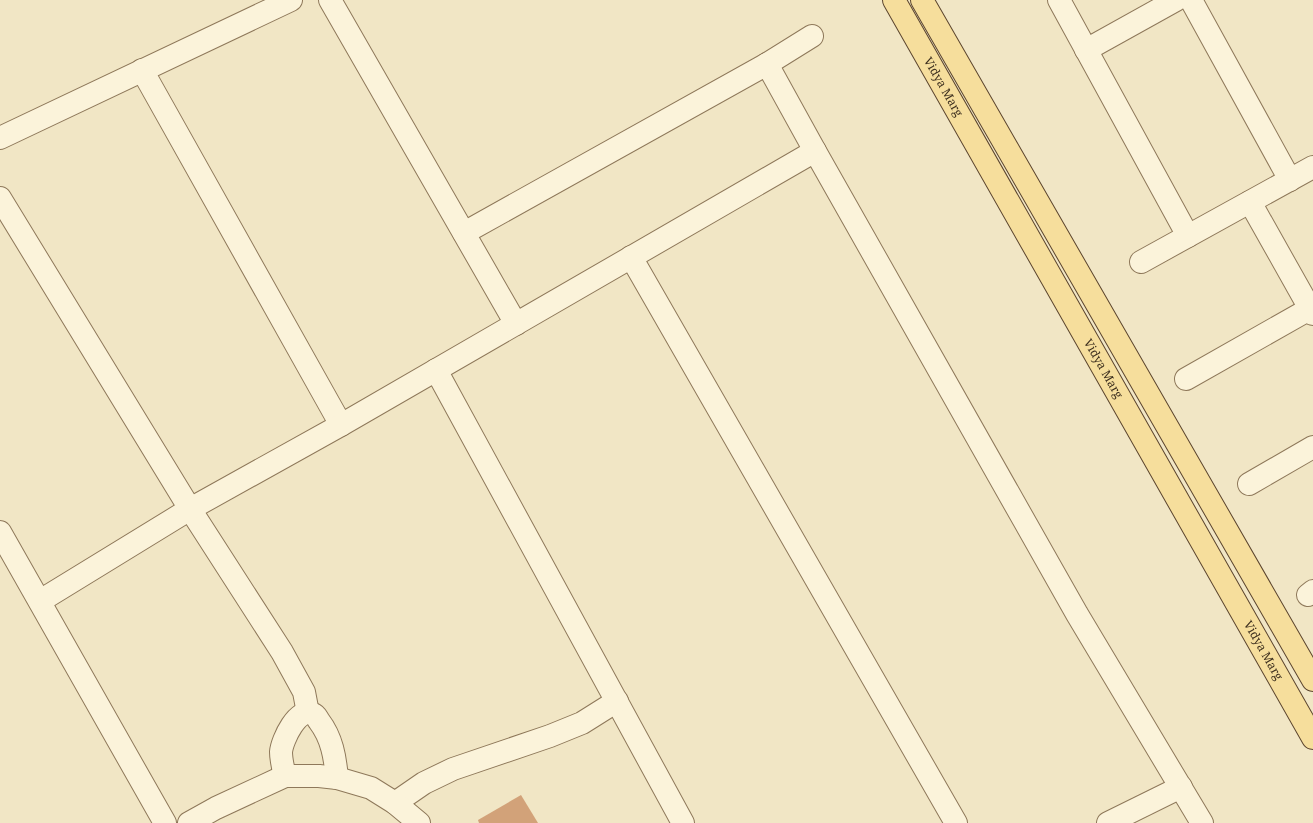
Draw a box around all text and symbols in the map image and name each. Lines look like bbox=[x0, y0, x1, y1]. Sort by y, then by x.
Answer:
street label: Vidya Marg bbox=[920, 54, 968, 120]
street label: Vidya Marg bbox=[1080, 336, 1128, 402]
street label: Vidya Marg bbox=[1240, 617, 1288, 684]

